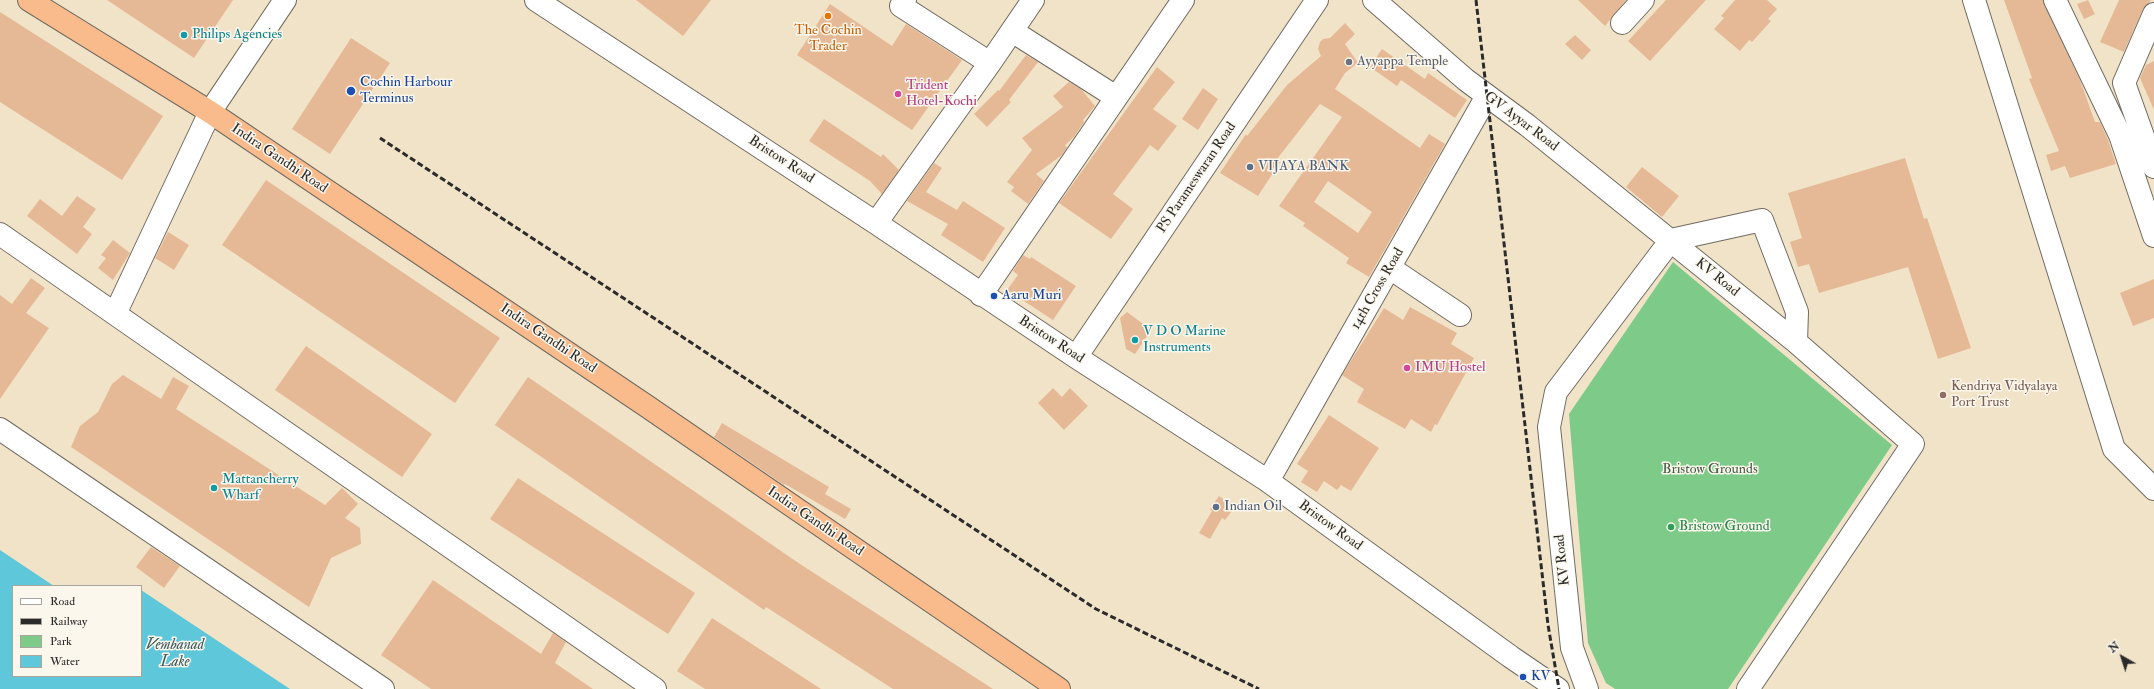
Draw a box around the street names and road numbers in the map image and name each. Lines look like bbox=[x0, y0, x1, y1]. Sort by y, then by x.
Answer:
street label: GV Ayyar Road bbox=[1481, 89, 1561, 155]
street label: PS Parameswaran Road bbox=[1154, 120, 1240, 236]
street label: Indira Gandhi Road bbox=[228, 121, 330, 197]
street label: Bristow Road bbox=[745, 133, 817, 187]
street label: 14th Cross Road bbox=[1348, 245, 1408, 333]
street label: KV Road bbox=[1692, 255, 1742, 301]
street label: Indira Gandhi Road bbox=[497, 301, 599, 377]
street label: Bristow Road bbox=[1015, 313, 1087, 367]
street label: Indira Gandhi Road bbox=[764, 484, 866, 560]
street label: Bristow Road bbox=[1295, 497, 1365, 555]
street label: KV Road bbox=[1552, 533, 1574, 587]

